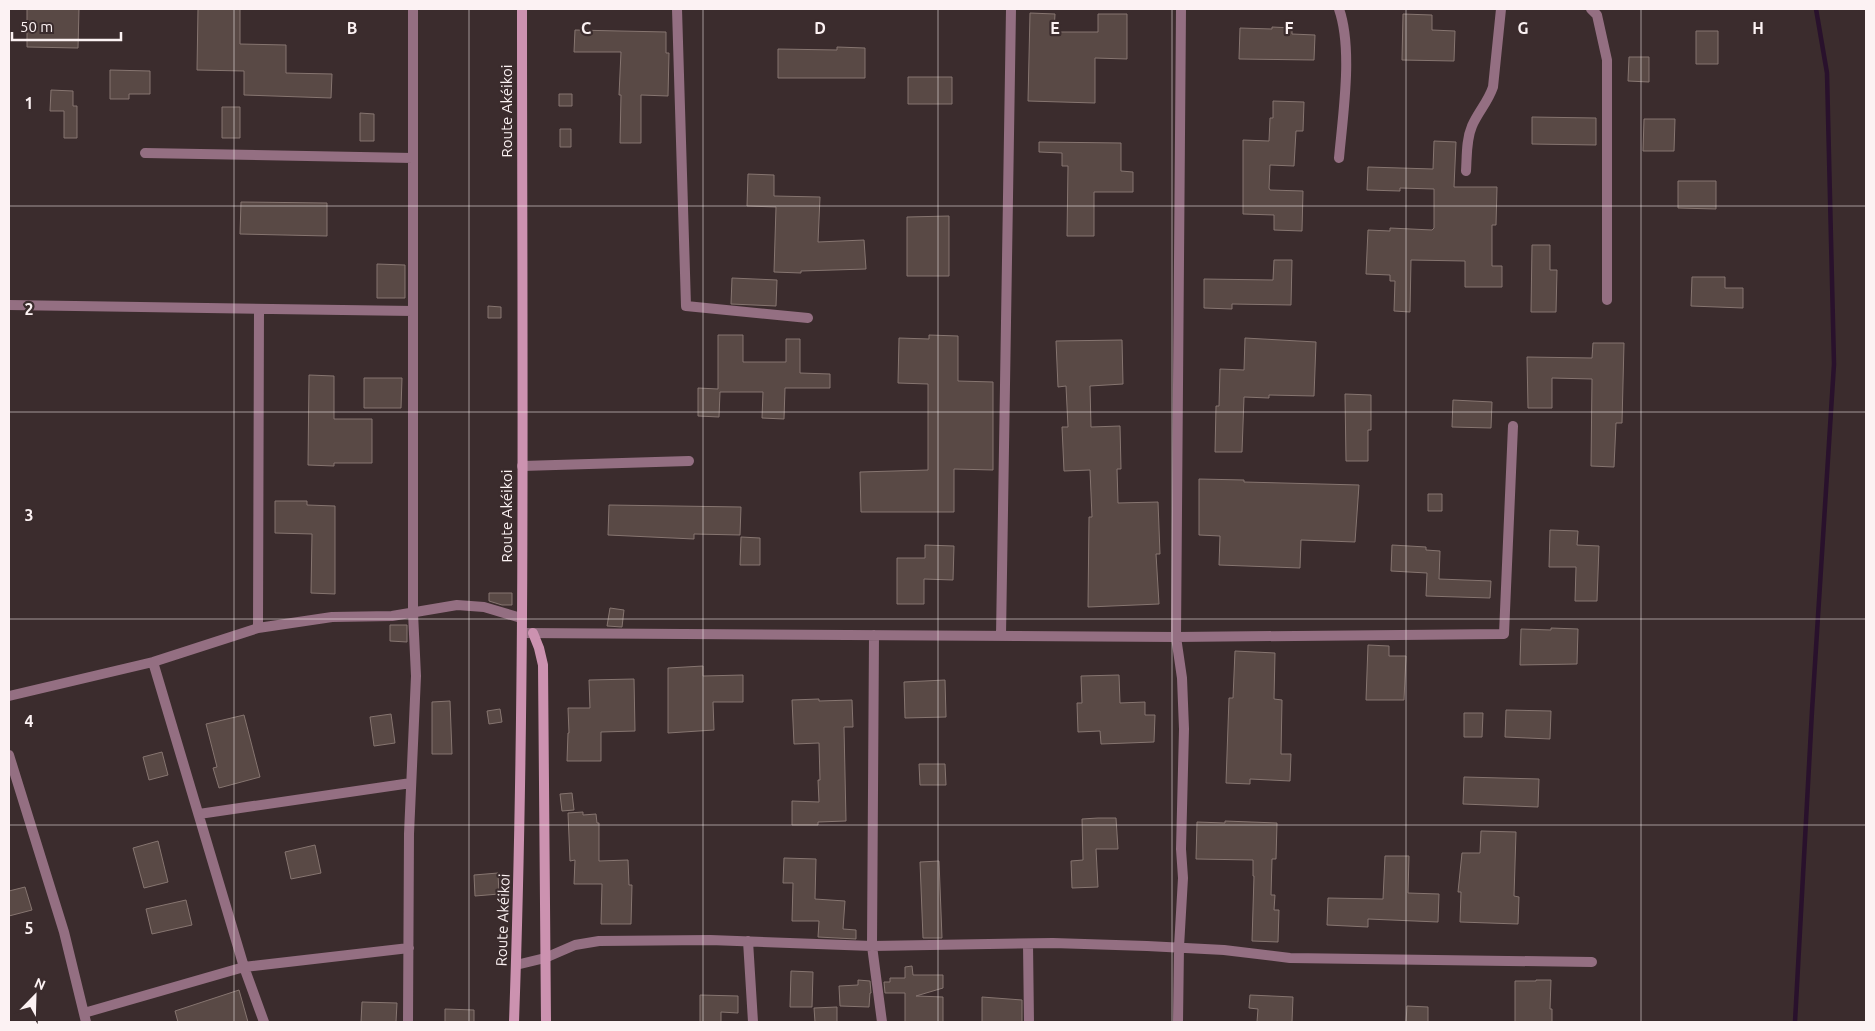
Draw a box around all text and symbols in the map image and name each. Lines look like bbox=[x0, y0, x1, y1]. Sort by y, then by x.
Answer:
scale bar bbox=[12, 10, 121, 42]
text: 50 m bbox=[20, 18, 53, 35]
text: B bbox=[347, 19, 357, 37]
text: C bbox=[581, 19, 591, 37]
text: D bbox=[814, 19, 826, 37]
text: E bbox=[1050, 19, 1060, 37]
text: F bbox=[1285, 19, 1294, 37]
text: G bbox=[1517, 19, 1529, 37]
text: H bbox=[1752, 19, 1764, 37]
street label: Route Akéikoi bbox=[498, 65, 515, 157]
text: 1 bbox=[24, 94, 34, 112]
text: 2 bbox=[24, 300, 34, 318]
street label: Route Akéikoi bbox=[498, 470, 515, 562]
text: 3 bbox=[24, 506, 34, 524]
text: 4 bbox=[24, 712, 34, 730]
street label: Route Akéikoi bbox=[492, 873, 513, 967]
text: 5 bbox=[24, 919, 34, 937]
north arrow bbox=[10, 971, 60, 1021]
text: N bbox=[32, 975, 48, 993]

